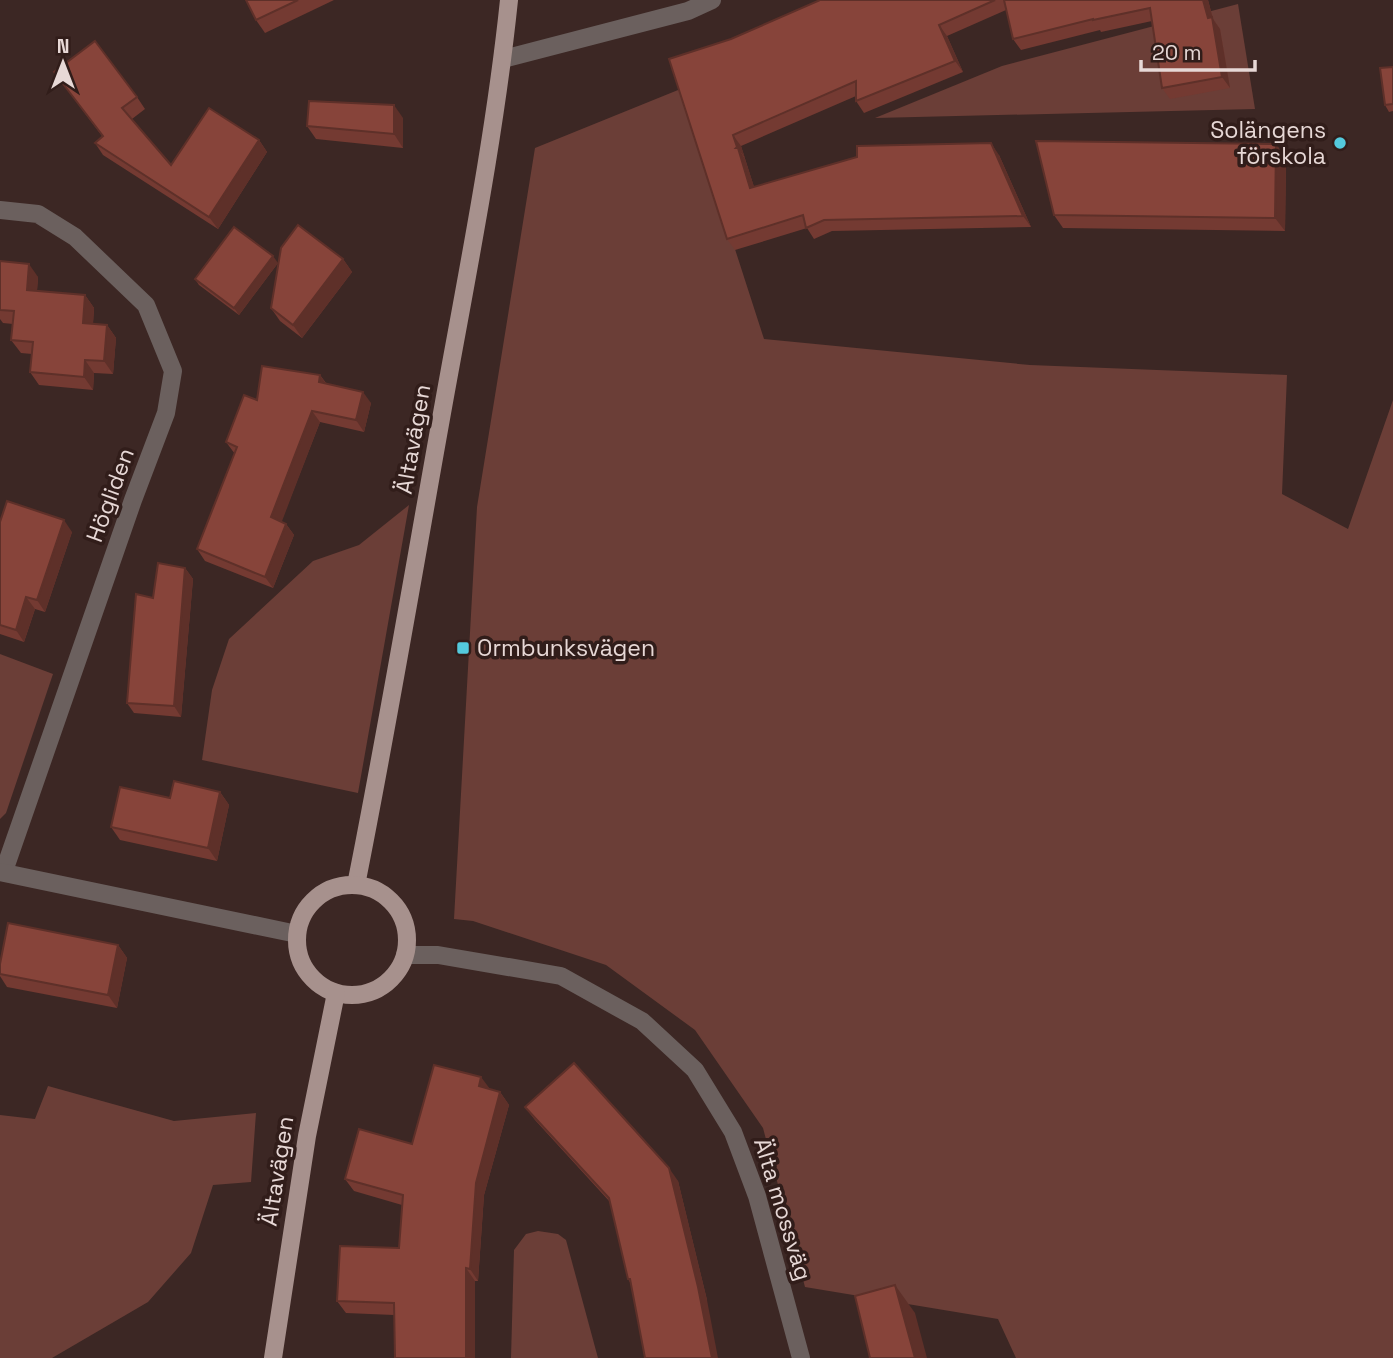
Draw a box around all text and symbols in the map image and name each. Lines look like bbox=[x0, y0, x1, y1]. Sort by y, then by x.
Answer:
north arrow bbox=[28, 28, 98, 98]
scale bar bbox=[1141, 28, 1255, 72]
text: N bbox=[57, 34, 69, 59]
text: 20 m bbox=[1152, 39, 1202, 66]
place label: Solängens förskola bbox=[1210, 115, 1326, 171]
marker: Solängens förskola bbox=[1332, 135, 1348, 151]
street label: Ältavägen bbox=[389, 382, 437, 496]
street label: Högliden bbox=[79, 444, 141, 546]
place label: Ormbunksvägen bbox=[477, 633, 655, 663]
marker: Ormbunksvägen bbox=[455, 640, 471, 656]
street label: Ältavägen bbox=[254, 1114, 300, 1228]
street label: Älta mossväg bbox=[747, 1134, 819, 1284]

